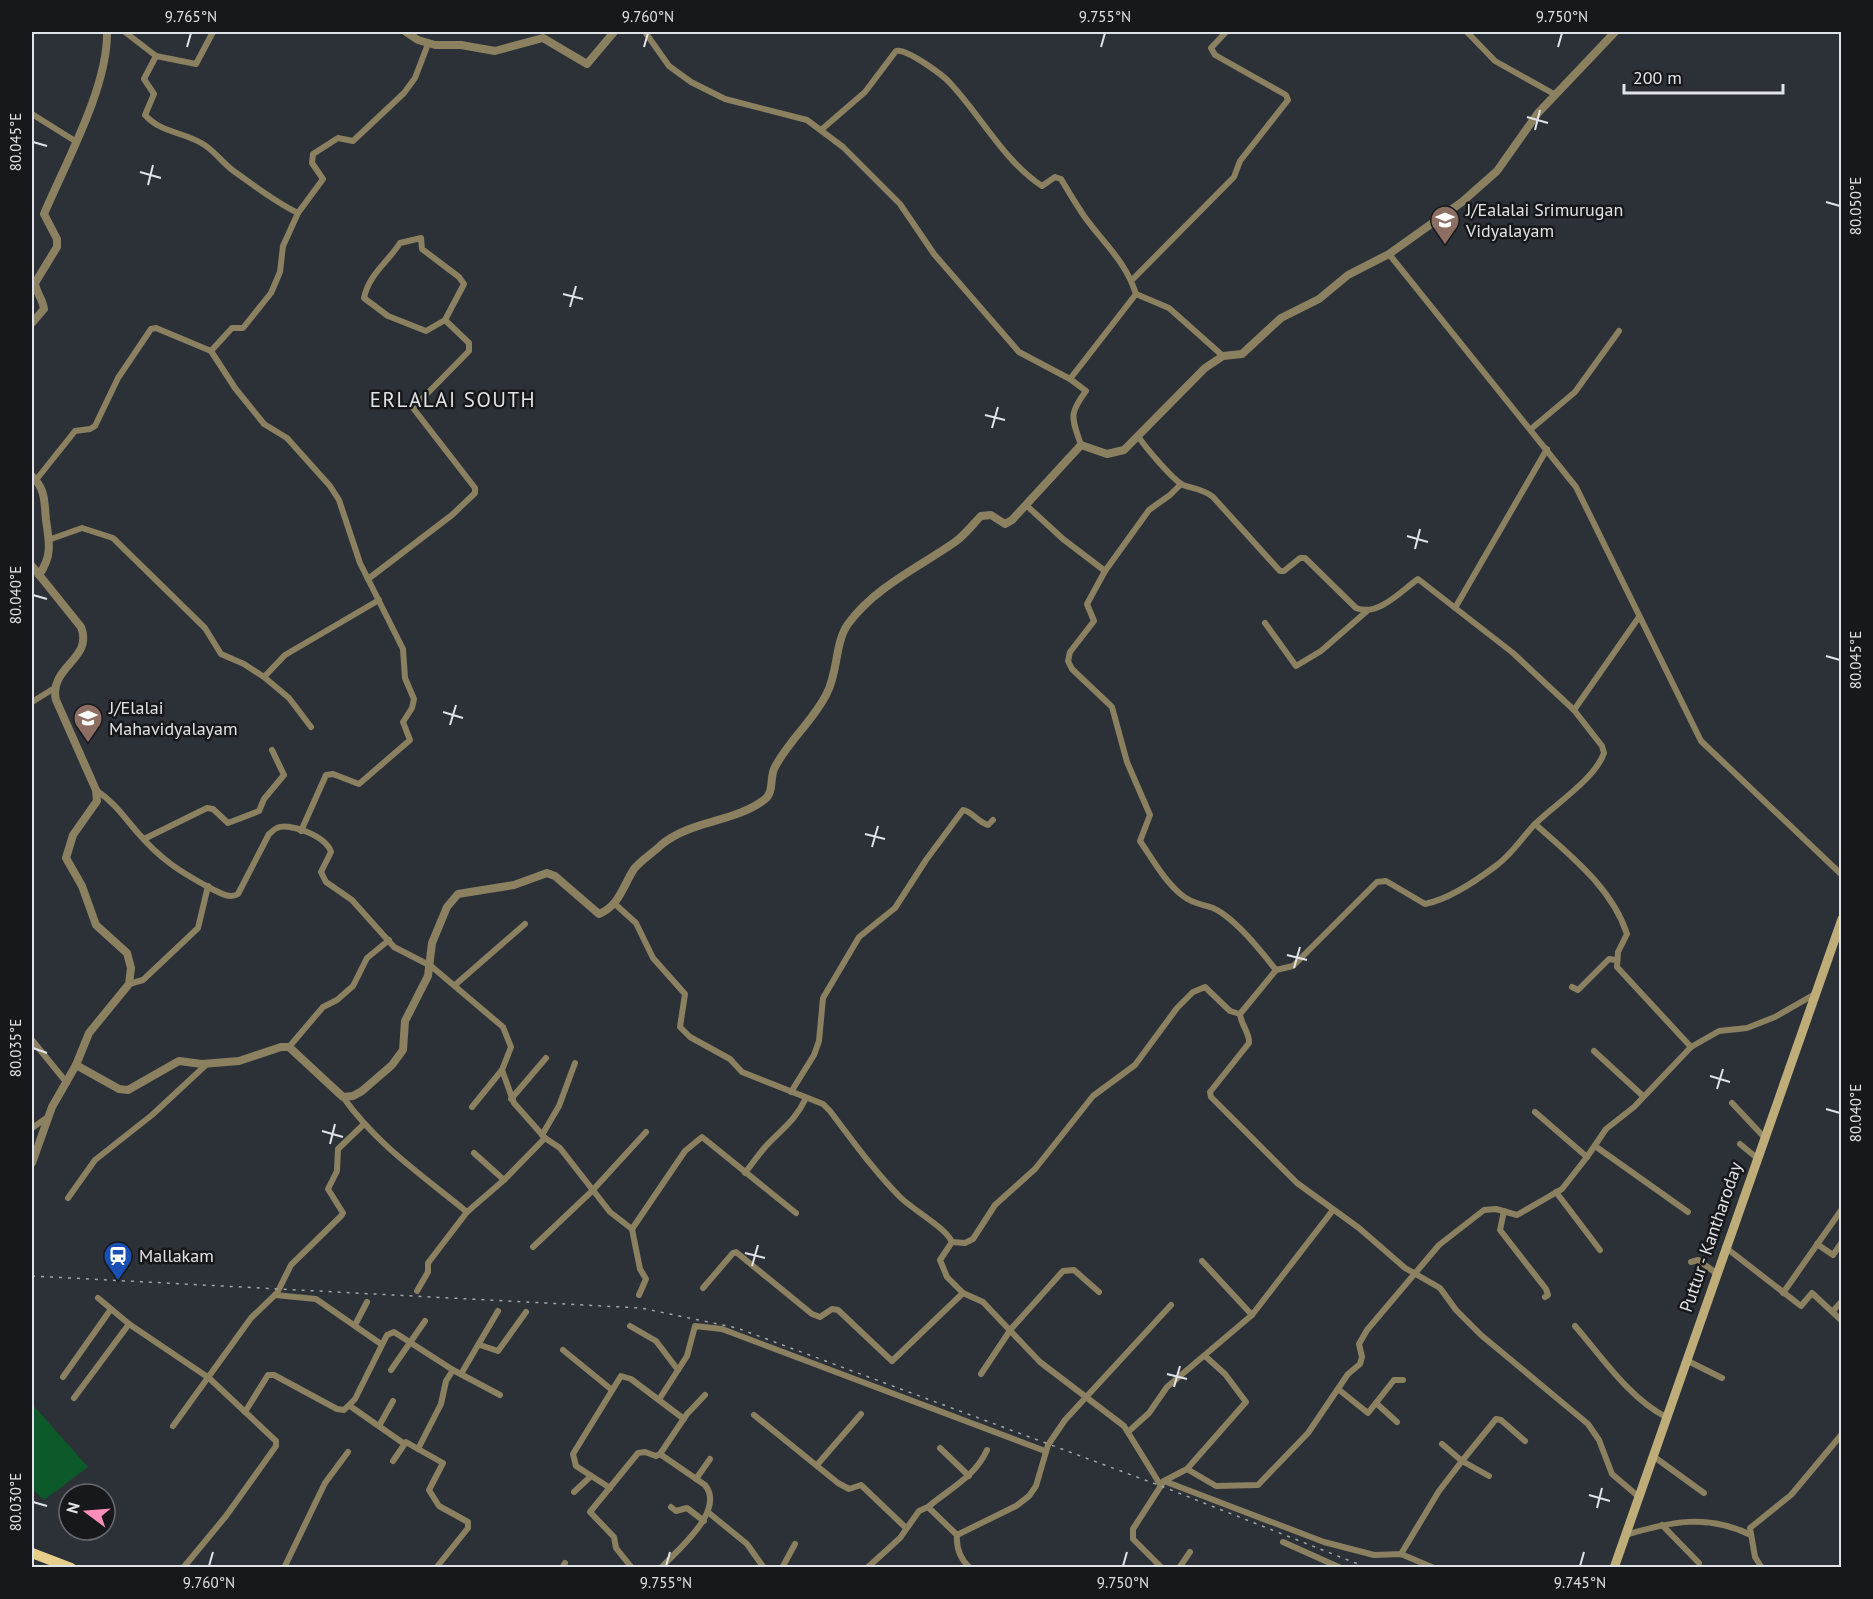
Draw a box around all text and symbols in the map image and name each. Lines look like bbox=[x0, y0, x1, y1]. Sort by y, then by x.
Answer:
text: 9.765°N bbox=[165, 7, 217, 26]
text: 9.760°N bbox=[622, 7, 674, 26]
text: 9.755°N bbox=[1079, 7, 1131, 26]
text: 9.750°N bbox=[1536, 7, 1588, 26]
scale bar bbox=[1624, 57, 1783, 95]
text: 200 m bbox=[1633, 66, 1682, 89]
text: 80.045°E bbox=[6, 113, 25, 171]
text: 80.050°E bbox=[1846, 177, 1865, 235]
place label: J/Ealalai Srimurugan Vidyalayam bbox=[1465, 198, 1623, 242]
school or university icon: J/Ealalai Srimurugan Vidyalayam bbox=[1429, 204, 1461, 246]
district label: ERLALAI SOUTH bbox=[370, 386, 536, 413]
text: 80.040°E bbox=[6, 566, 25, 624]
text: 80.045°E bbox=[1846, 631, 1865, 689]
place label: J/Elalai Mahavidyalayam bbox=[108, 696, 238, 740]
school or university icon: J/Elalai Mahavidyalayam bbox=[72, 702, 104, 744]
text: 80.035°E bbox=[6, 1019, 25, 1077]
text: 80.040°E bbox=[1846, 1084, 1865, 1142]
street label: Puttur - Kantharoday bbox=[1674, 1158, 1747, 1315]
station icon: Mallakam bbox=[102, 1240, 134, 1282]
place label: Mallakam bbox=[139, 1244, 214, 1267]
text: 80.030°E bbox=[6, 1473, 25, 1531]
north arrow bbox=[57, 1482, 117, 1542]
text: N bbox=[62, 1500, 84, 1516]
text: 9.760°N bbox=[183, 1573, 235, 1592]
text: 9.755°N bbox=[640, 1573, 692, 1592]
text: 9.750°N bbox=[1097, 1573, 1149, 1592]
text: 9.745°N bbox=[1554, 1573, 1606, 1592]

